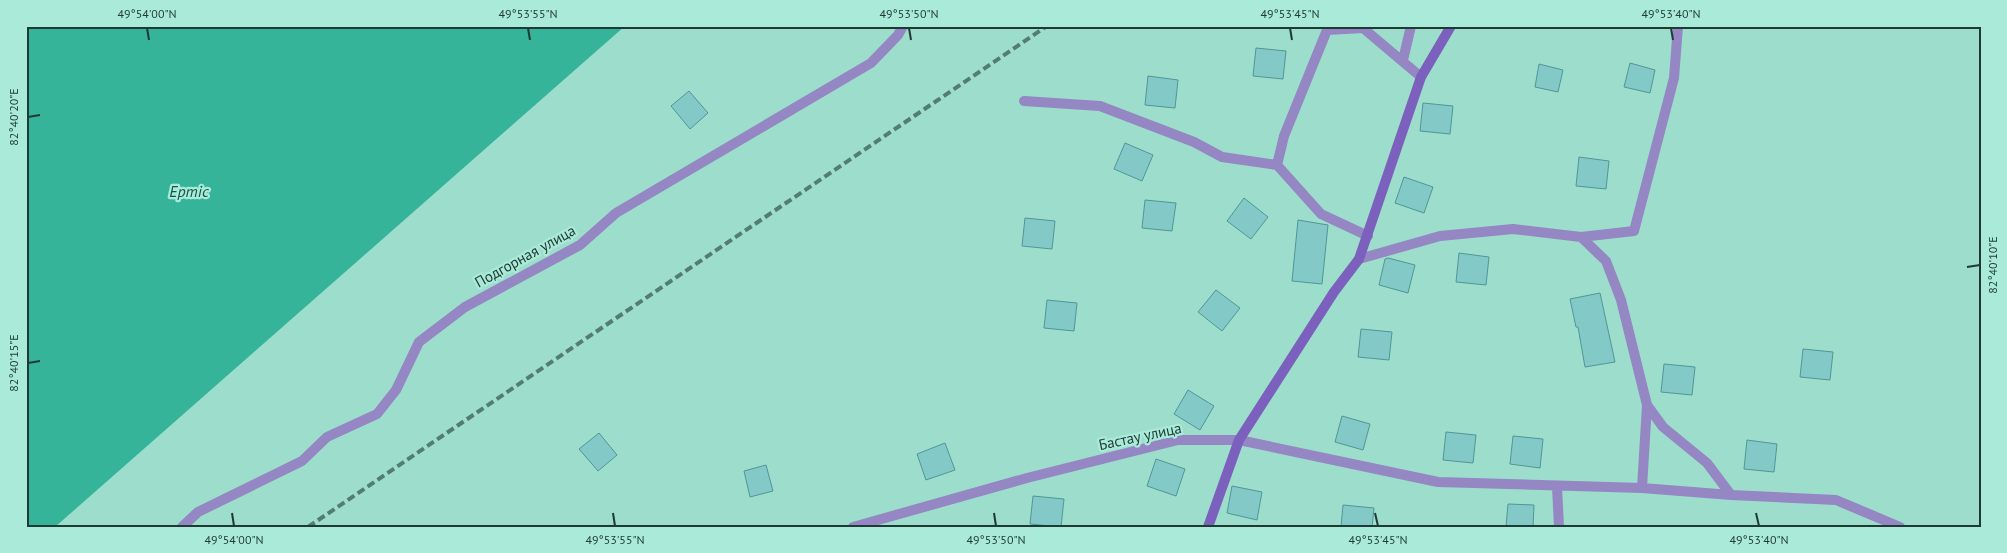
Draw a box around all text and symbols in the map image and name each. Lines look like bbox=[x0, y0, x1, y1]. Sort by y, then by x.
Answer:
text: 49°54'00"N bbox=[117, 6, 177, 21]
text: 49°53'55"N bbox=[498, 6, 558, 21]
text: 49°53'50"N bbox=[879, 6, 939, 21]
text: 49°53'45"N bbox=[1260, 6, 1320, 21]
text: 49°53'40"N bbox=[1641, 6, 1701, 21]
text: 82°40'20"E bbox=[6, 88, 21, 146]
water label: Ертіс bbox=[169, 181, 209, 201]
street label: Подгорная улица bbox=[471, 220, 579, 292]
text: 82°40'10"E bbox=[1985, 236, 2000, 294]
text: 82°40'15"E bbox=[6, 334, 21, 392]
street label: Бастау улица bbox=[1097, 418, 1183, 454]
text: 49°54'00"N bbox=[204, 532, 264, 547]
text: 49°53'55"N bbox=[585, 532, 645, 547]
text: 49°53'50"N bbox=[966, 532, 1026, 547]
text: 49°53'45"N bbox=[1348, 532, 1408, 547]
text: 49°53'40"N bbox=[1729, 532, 1789, 547]

